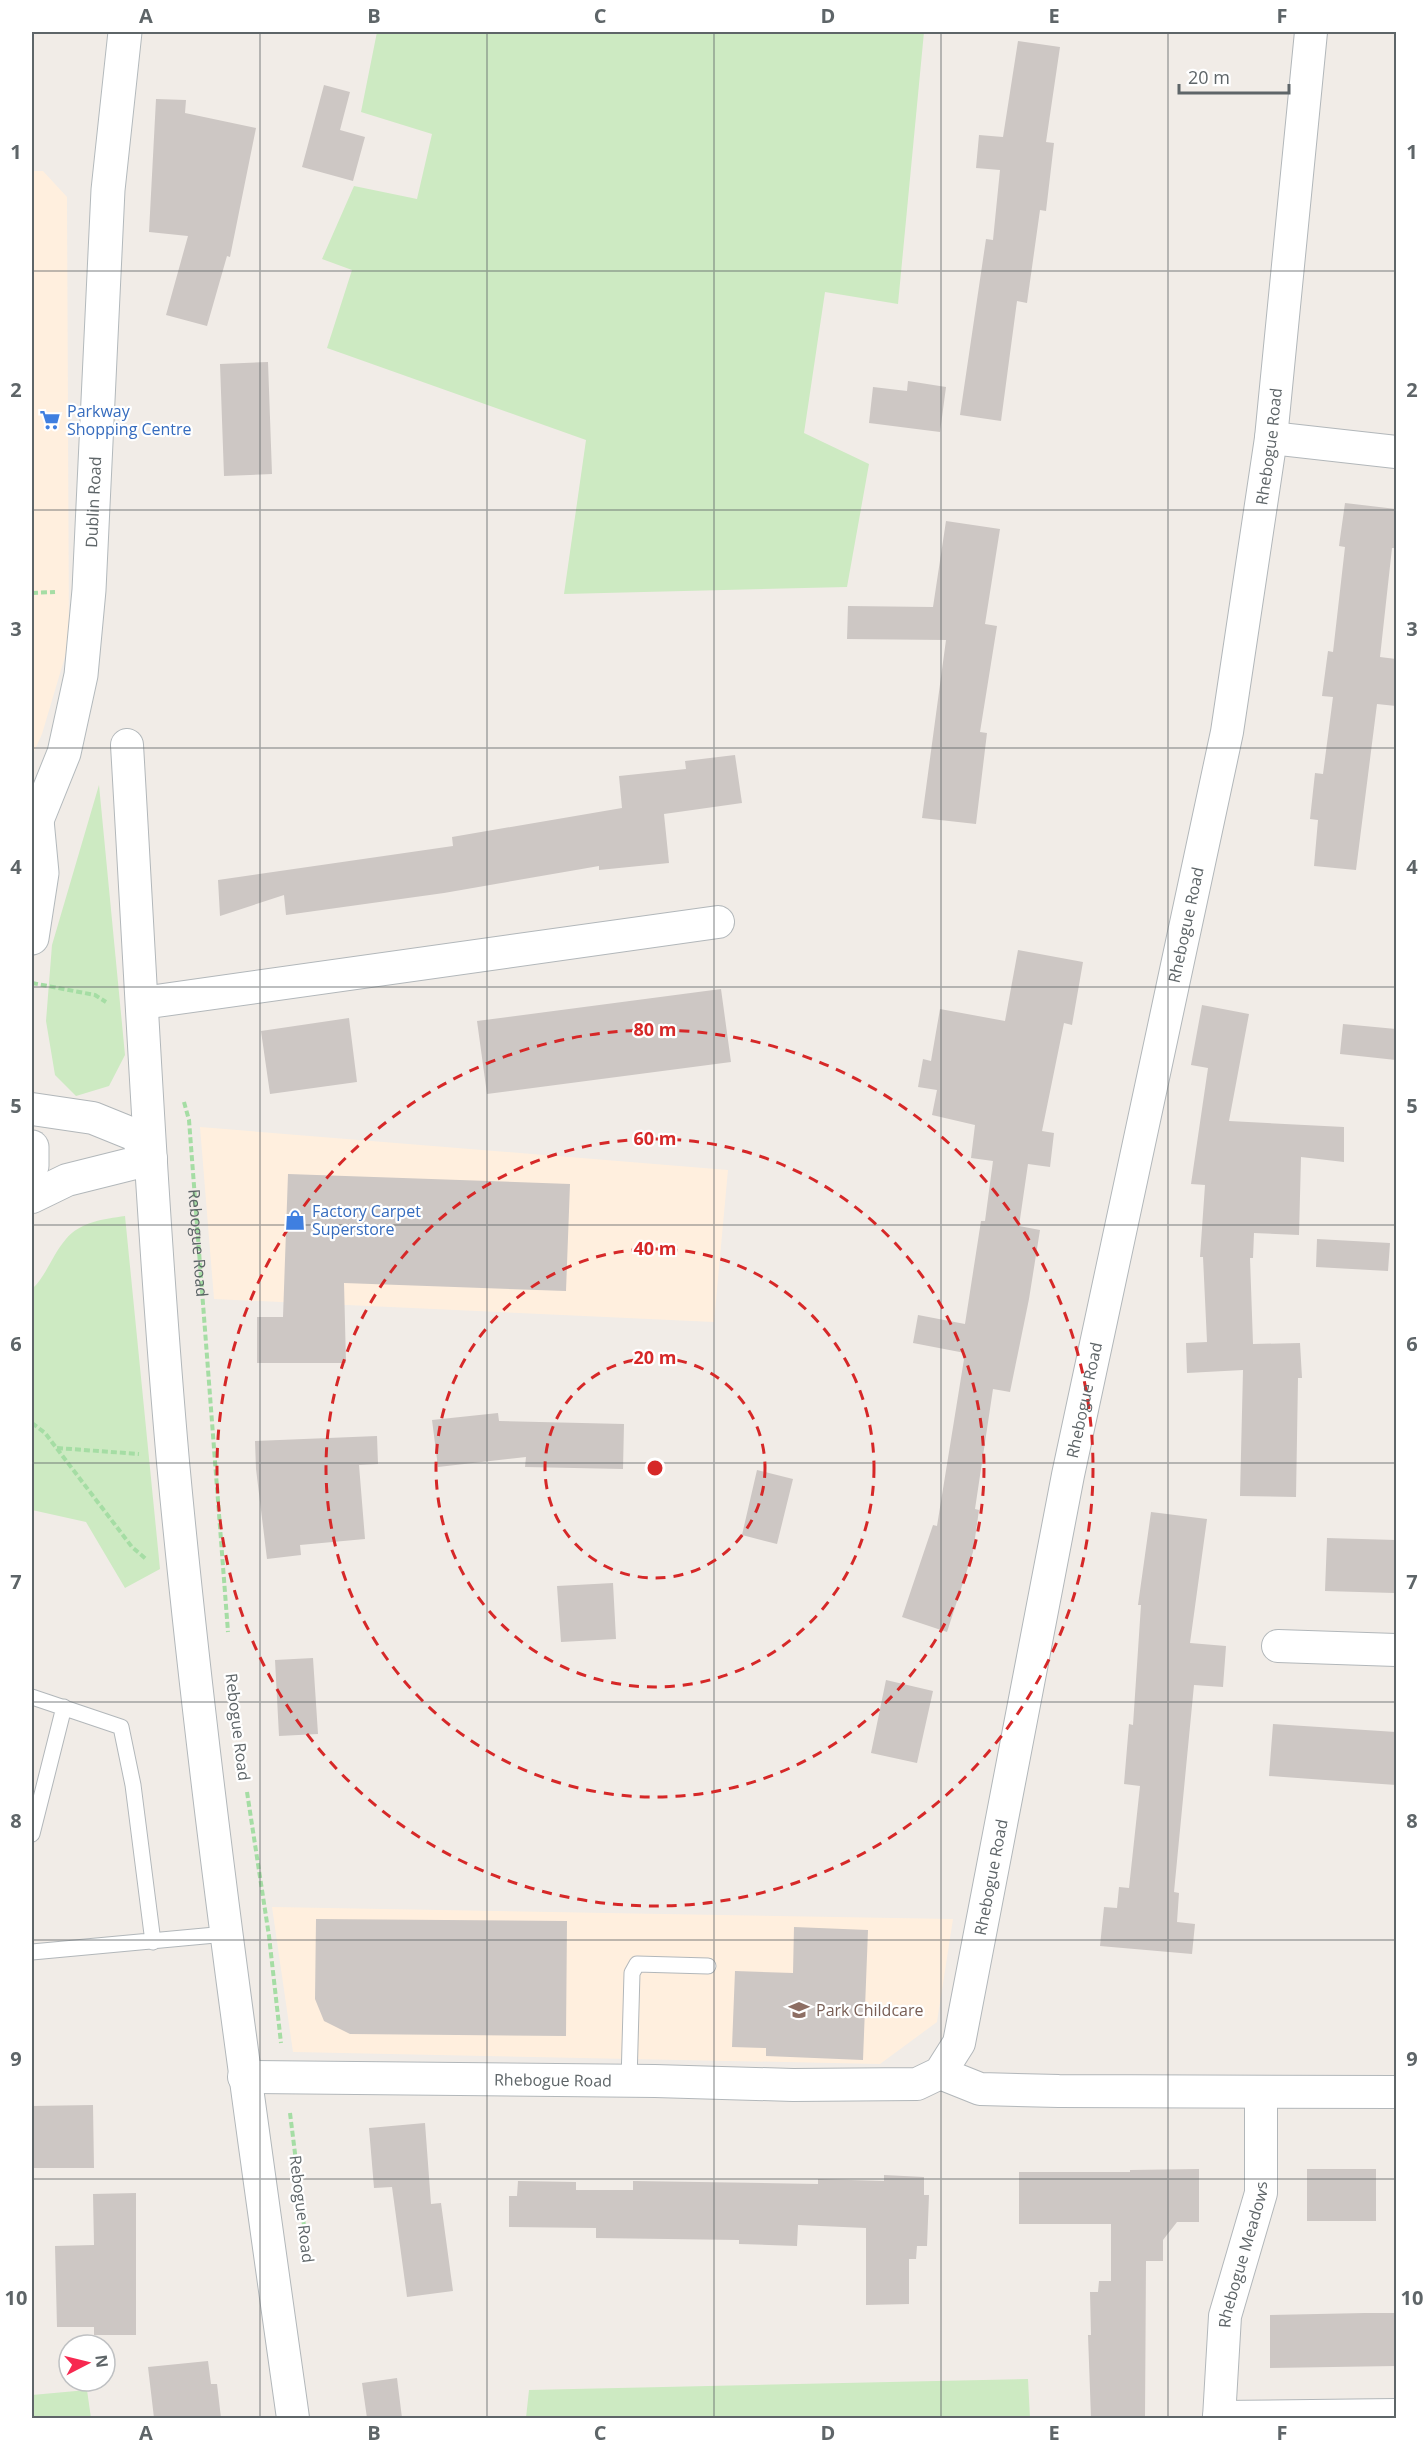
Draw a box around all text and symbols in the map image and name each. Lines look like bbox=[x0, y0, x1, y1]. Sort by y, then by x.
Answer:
text: A bbox=[139, 2, 153, 29]
text: B bbox=[367, 2, 381, 29]
text: C bbox=[594, 2, 607, 29]
text: D bbox=[821, 2, 835, 29]
text: E bbox=[1048, 2, 1060, 29]
text: F bbox=[1277, 2, 1287, 29]
scale bar bbox=[1179, 57, 1288, 95]
text: 20 m bbox=[1188, 65, 1230, 89]
text: 1 bbox=[10, 138, 22, 165]
text: 1 bbox=[1406, 138, 1418, 165]
text: 2 bbox=[10, 376, 22, 403]
text: 2 bbox=[1406, 376, 1418, 403]
street label: Rhebogue Road bbox=[1250, 387, 1287, 506]
place label: Parkway Shopping Centre bbox=[67, 400, 192, 440]
supermarket icon: Parkway Shopping Centre bbox=[38, 408, 62, 432]
street label: Dublin Road bbox=[80, 456, 106, 548]
text: 3 bbox=[10, 615, 22, 642]
text: 3 bbox=[1406, 615, 1418, 642]
text: 4 bbox=[10, 853, 22, 880]
text: 4 bbox=[1406, 853, 1418, 880]
street label: Rhebogue Road bbox=[1163, 865, 1209, 985]
text: 80 m bbox=[634, 1017, 676, 1041]
text: 5 bbox=[10, 1092, 22, 1119]
text: 5 bbox=[1406, 1092, 1418, 1119]
text: 60 m bbox=[634, 1126, 676, 1150]
street label: Rebogue Road bbox=[183, 1188, 213, 1298]
place label: Factory Carpet Superstore bbox=[312, 1200, 421, 1240]
shop icon: Factory Carpet Superstore bbox=[283, 1208, 307, 1232]
text: 40 m bbox=[634, 1236, 676, 1260]
text: 6 bbox=[10, 1330, 22, 1357]
text: 6 bbox=[1406, 1330, 1418, 1357]
street label: Rhebogue Road bbox=[1061, 1340, 1107, 1460]
text: 20 m bbox=[634, 1345, 676, 1369]
centre of rings bbox=[645, 1458, 665, 1478]
text: 7 bbox=[10, 1568, 22, 1595]
text: 7 bbox=[1406, 1568, 1418, 1595]
street label: Rebogue Road bbox=[220, 1672, 256, 1782]
text: 8 bbox=[10, 1807, 22, 1834]
text: 8 bbox=[1406, 1807, 1418, 1834]
street label: Rhebogue Road bbox=[969, 1817, 1013, 1937]
school or university icon: Park Childcare bbox=[787, 1998, 811, 2022]
place label: Park Childcare bbox=[816, 1999, 923, 2021]
text: 9 bbox=[10, 2045, 22, 2072]
text: 9 bbox=[1406, 2045, 1418, 2072]
street label: Rhebogue Road bbox=[494, 2068, 612, 2092]
street label: Rebogue Road bbox=[284, 2154, 320, 2264]
street label: Rhebogue Meadows bbox=[1213, 2182, 1273, 2329]
text: 10 bbox=[5, 2284, 27, 2311]
text: 10 bbox=[1401, 2284, 1423, 2311]
north arrow bbox=[57, 2333, 117, 2393]
text: N bbox=[90, 2353, 114, 2369]
text: A bbox=[139, 2419, 153, 2446]
text: B bbox=[367, 2419, 381, 2446]
text: C bbox=[594, 2419, 607, 2446]
text: D bbox=[821, 2419, 835, 2446]
text: E bbox=[1048, 2419, 1060, 2446]
text: F bbox=[1277, 2419, 1287, 2446]

